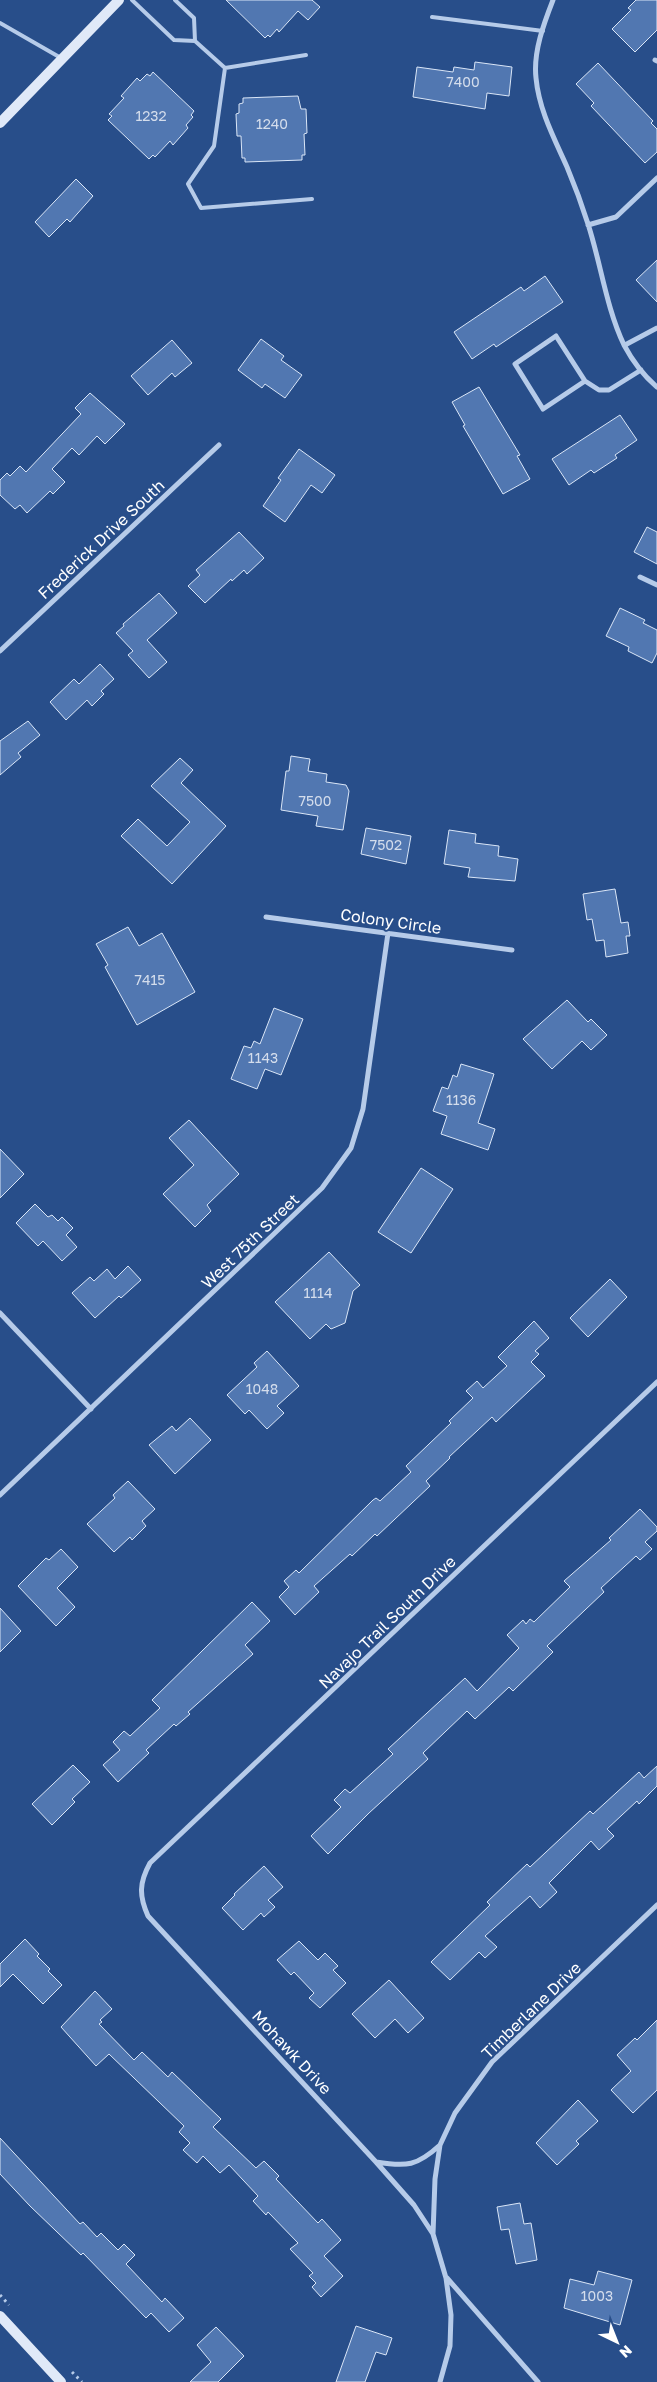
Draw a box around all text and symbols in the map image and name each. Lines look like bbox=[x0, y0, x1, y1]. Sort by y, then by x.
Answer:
house number: 7400 bbox=[446, 73, 480, 90]
house number: 1232 bbox=[135, 107, 167, 124]
house number: 1240 bbox=[256, 115, 288, 132]
street label: Frederick Drive South bbox=[34, 475, 168, 603]
house number: 7500 bbox=[299, 792, 331, 809]
house number: 7502 bbox=[370, 836, 402, 853]
street label: Colony Circle bbox=[339, 904, 443, 938]
house number: 7415 bbox=[135, 971, 165, 988]
house number: 1143 bbox=[248, 1049, 278, 1066]
house number: 1136 bbox=[446, 1091, 476, 1108]
street label: West 75th Street bbox=[197, 1189, 303, 1293]
house number: 1114 bbox=[304, 1284, 332, 1301]
house number: 1048 bbox=[246, 1380, 278, 1397]
street label: Navajo Trail South Drive bbox=[314, 1551, 460, 1693]
street label: Timberlane Drive bbox=[477, 1957, 585, 2063]
street label: Mohawk Drive bbox=[248, 2006, 336, 2098]
house number: 1003 bbox=[581, 2287, 613, 2304]
north arrow bbox=[592, 2317, 642, 2367]
text: N bbox=[617, 2342, 636, 2362]

